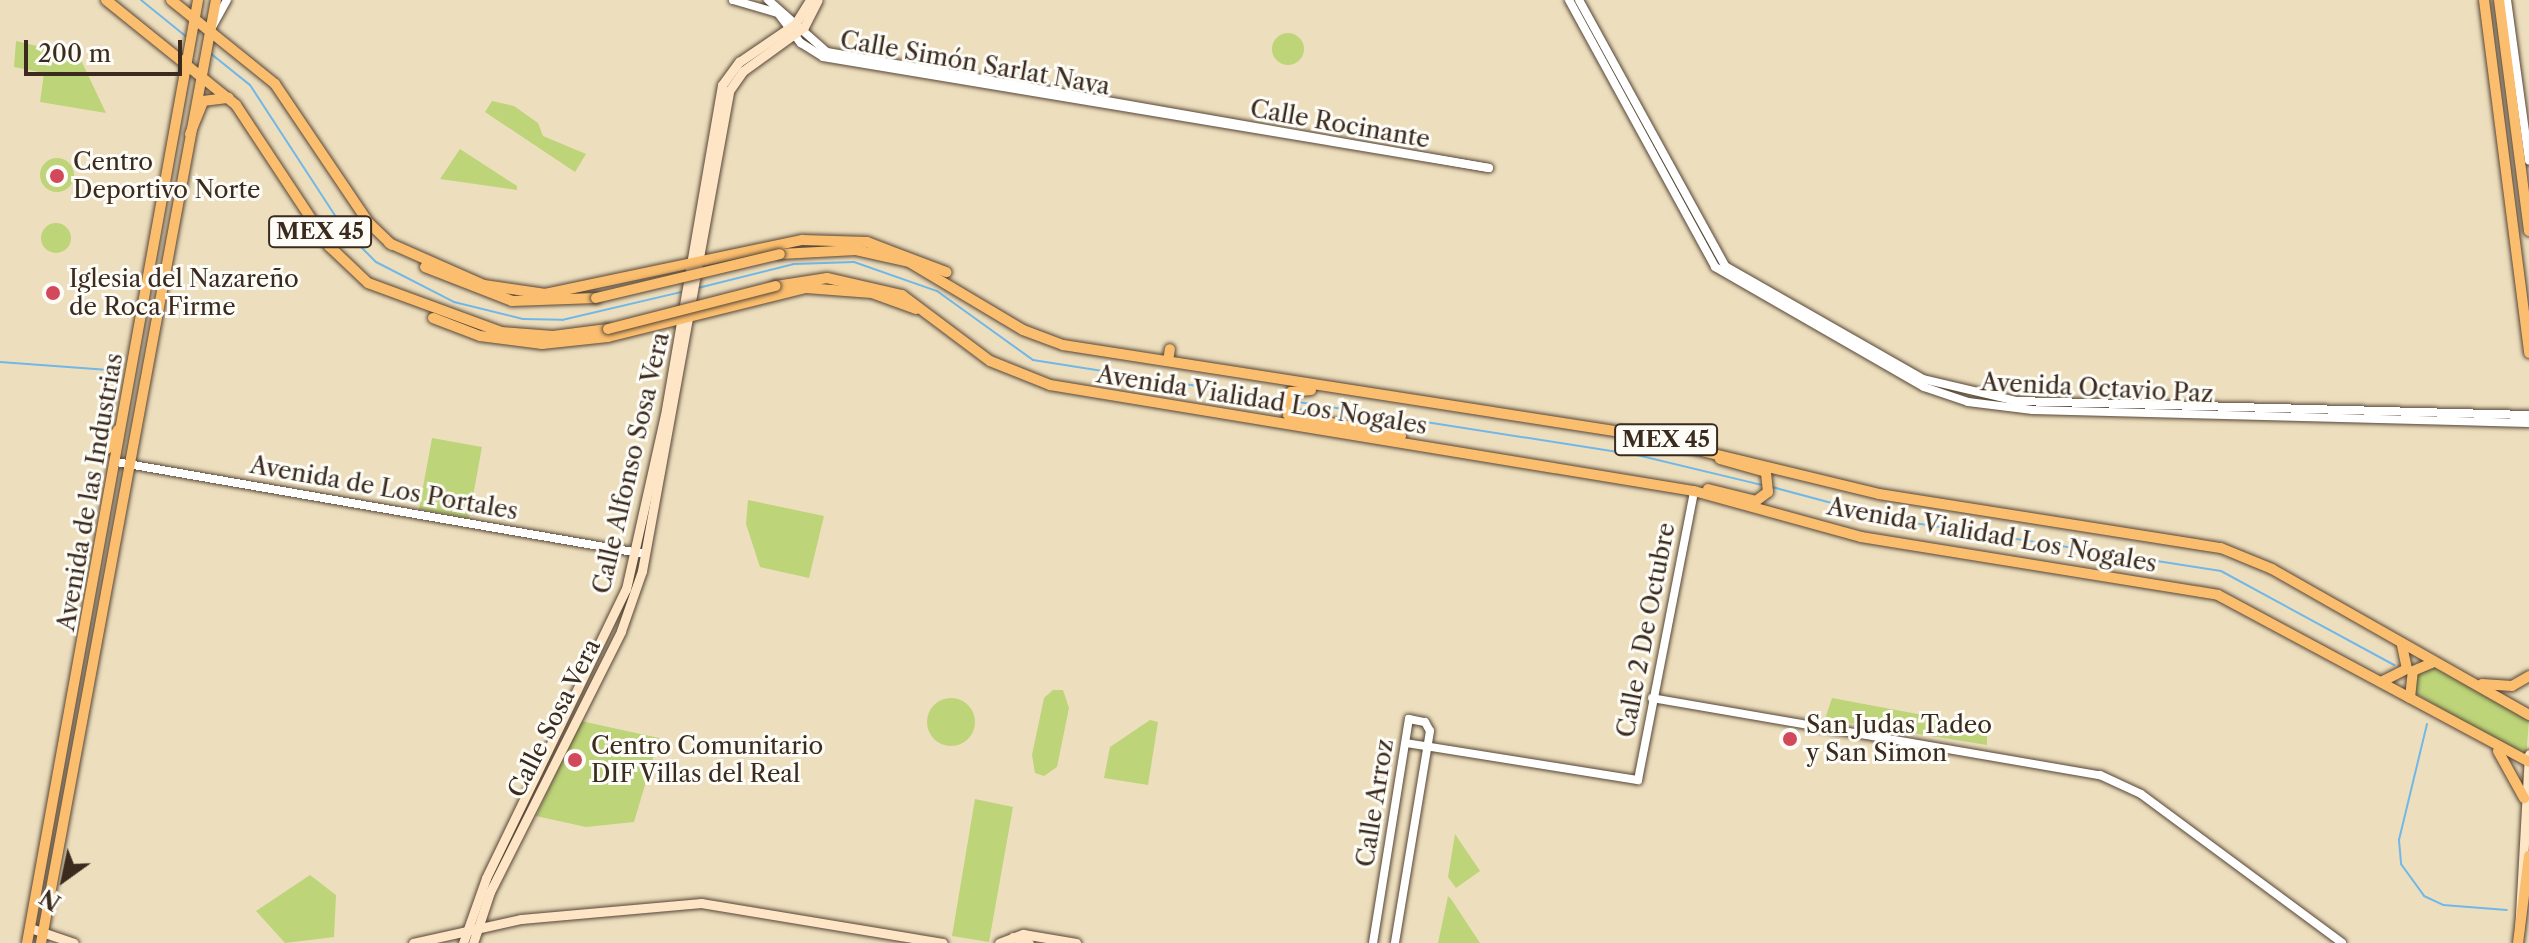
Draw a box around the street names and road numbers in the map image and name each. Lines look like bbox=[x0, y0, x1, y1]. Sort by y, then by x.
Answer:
street label: Calle Simón Sarlat Nava bbox=[838, 25, 1112, 101]
street label: Calle Rocinante bbox=[1248, 94, 1432, 154]
road number: MEX 45 bbox=[266, 214, 374, 250]
street label: Calle Alfonso Sosa Vera bbox=[587, 328, 675, 598]
street label: Avenida de las Industrias bbox=[51, 351, 129, 633]
street label: Avenida Vialidad Los Nogales bbox=[1094, 360, 1430, 440]
street label: Avenida Octavio Paz bbox=[1980, 368, 2214, 408]
road number: MEX 45 bbox=[1612, 422, 1720, 458]
street label: Avenida de Los Portales bbox=[248, 450, 520, 526]
street label: Avenida Vialidad Los Nogales bbox=[1824, 492, 2160, 578]
street label: Calle 2 De Octubre bbox=[1611, 520, 1681, 740]
street label: Calle Sosa Vera bbox=[501, 633, 607, 803]
street label: Calle Arroz bbox=[1351, 737, 1399, 869]

